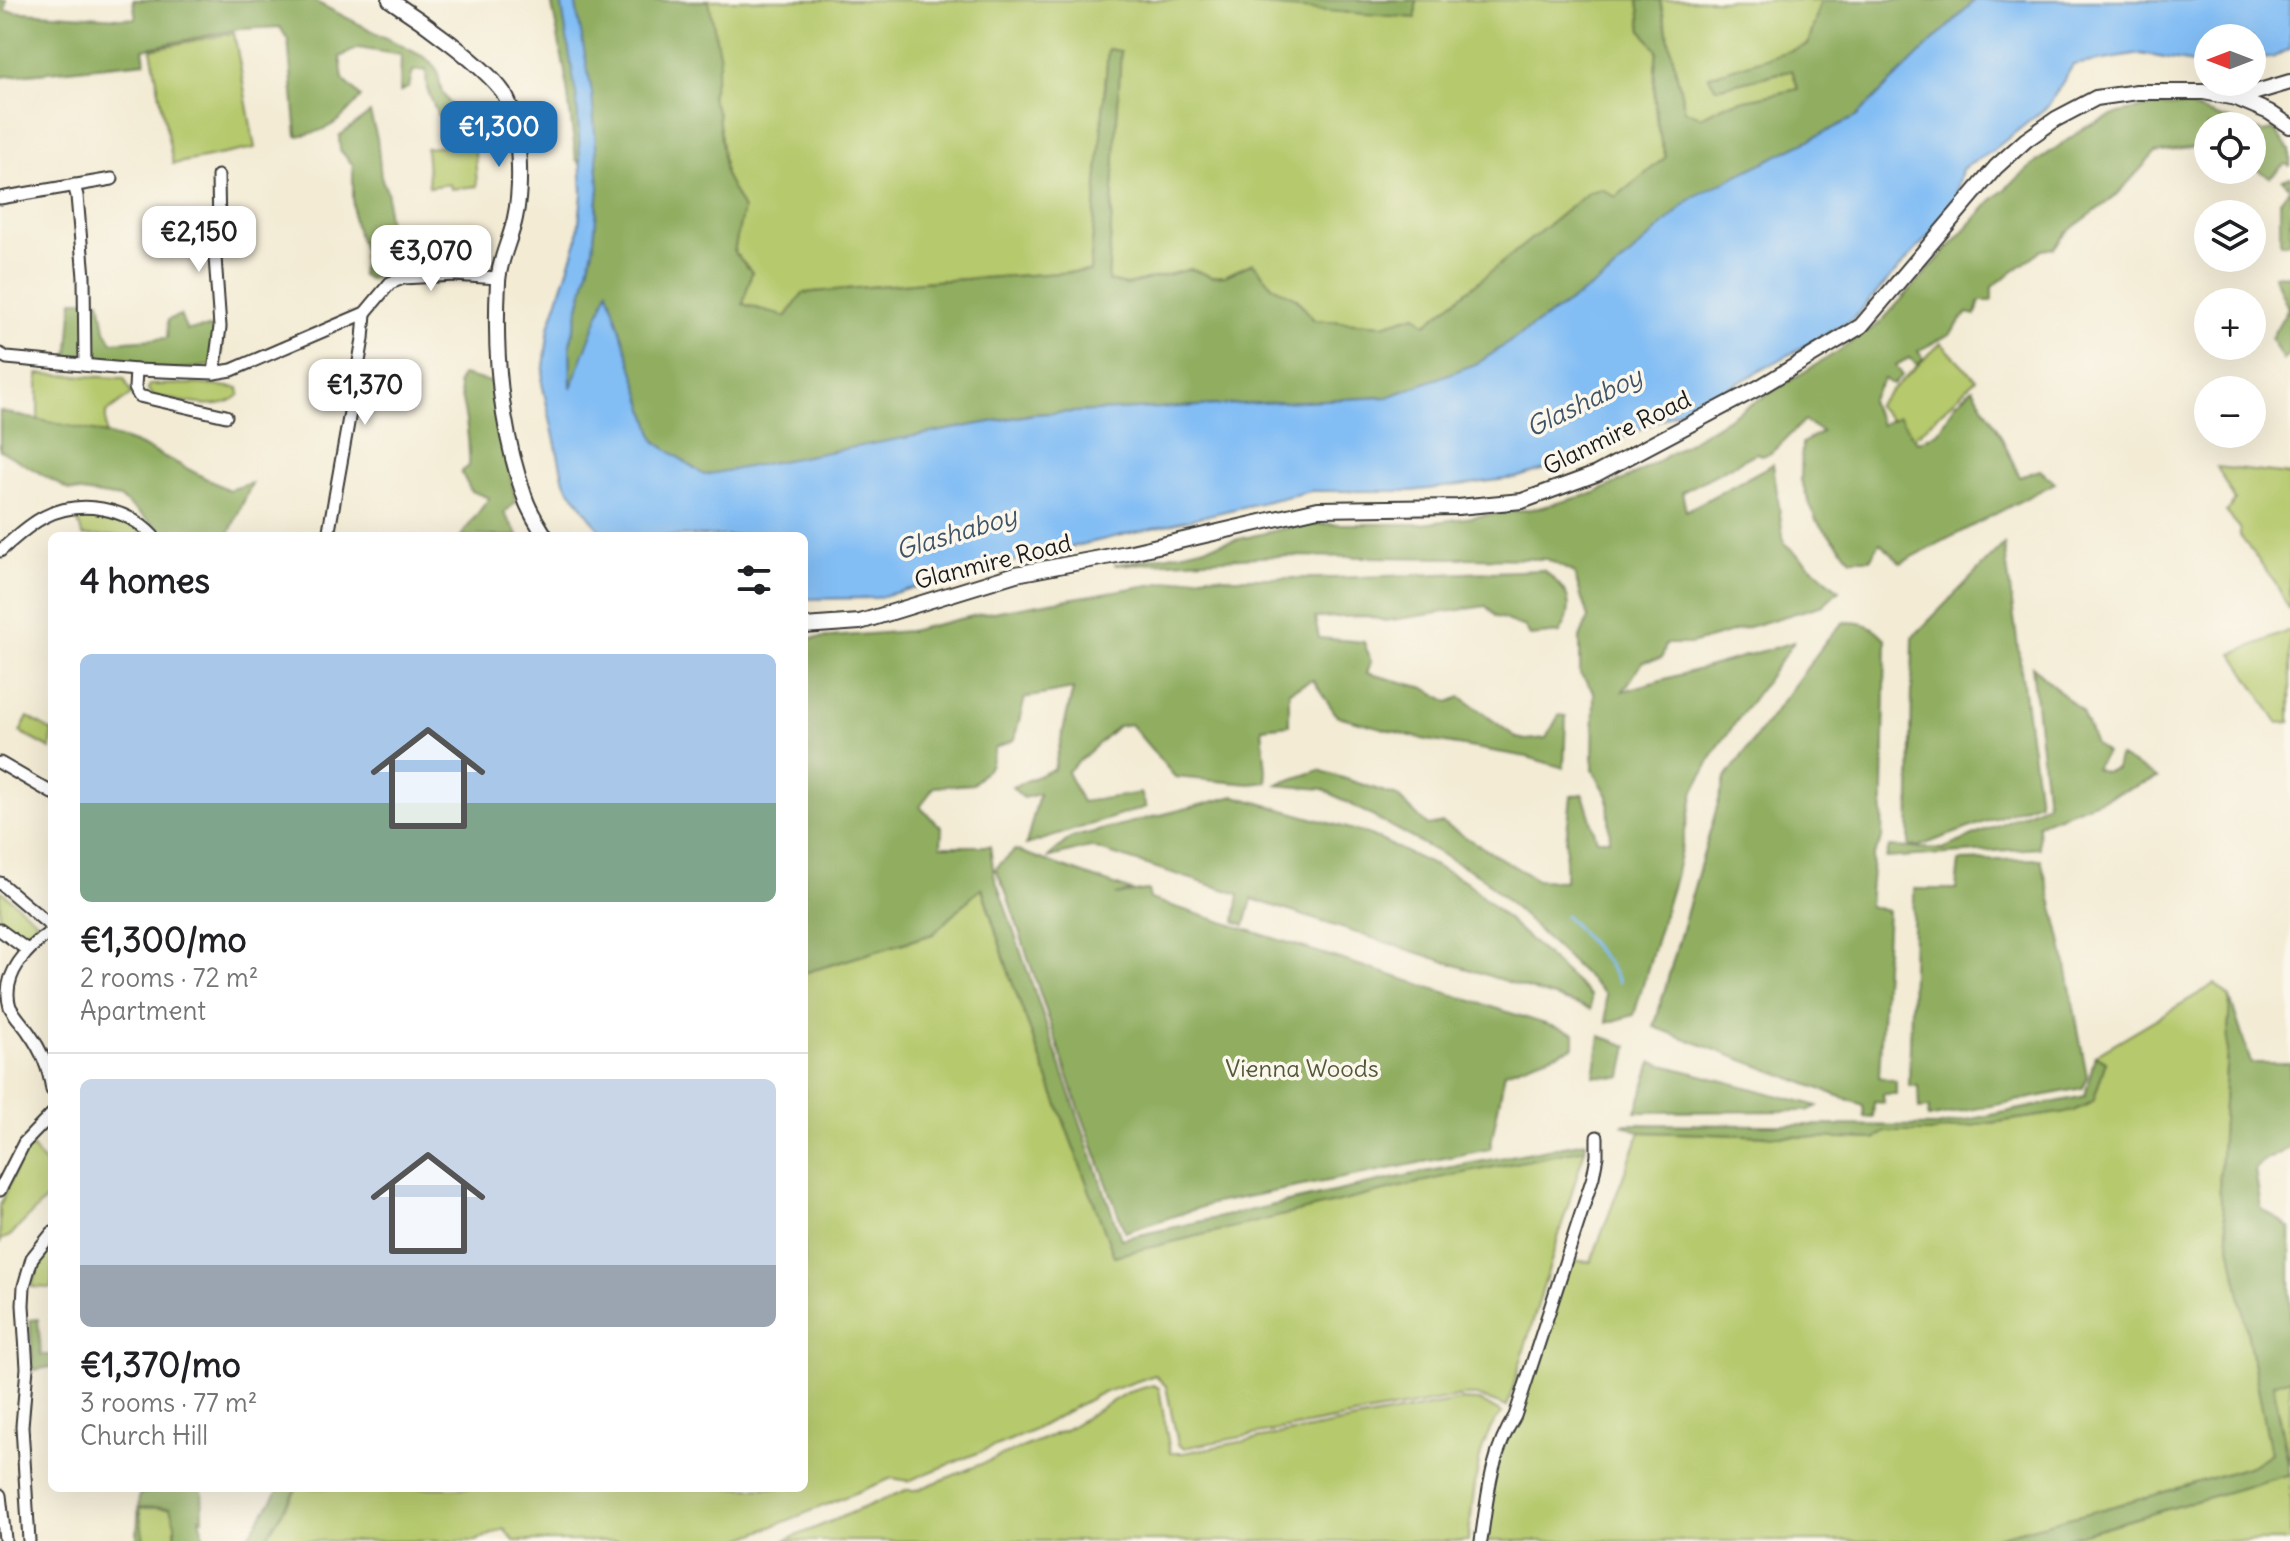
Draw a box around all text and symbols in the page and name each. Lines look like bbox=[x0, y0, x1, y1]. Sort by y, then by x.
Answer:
north arrow bbox=[2194, 24, 2266, 96]
map controls bbox=[2194, 24, 2266, 448]
pin: €1,300 bbox=[434, 101, 564, 169]
text: €1,300 bbox=[458, 110, 540, 143]
button: locate bbox=[2194, 112, 2266, 184]
button: layers bbox=[2194, 200, 2266, 272]
pin: €2,150 bbox=[134, 206, 264, 274]
text: €2,150 bbox=[160, 215, 238, 248]
pin: €3,070 bbox=[366, 225, 496, 293]
text: €3,070 bbox=[389, 234, 473, 267]
button: + bbox=[2194, 288, 2266, 360]
water label: Glashaboy bbox=[1520, 358, 1649, 444]
pin: €1,370 bbox=[300, 359, 430, 427]
text: €1,370 bbox=[327, 368, 403, 401]
button: − bbox=[2194, 376, 2266, 448]
street label: Glanmire Road bbox=[1538, 383, 1695, 481]
water label: Glashaboy bbox=[891, 498, 1023, 567]
street label: Glanmire Road bbox=[911, 527, 1074, 595]
icon: filters bbox=[732, 558, 776, 602]
text: 4 homes bbox=[80, 559, 210, 602]
icon: home bbox=[356, 706, 500, 850]
text: €1,300/mo bbox=[80, 918, 247, 961]
text: 2 rooms · 72 m² bbox=[80, 961, 259, 994]
text: Apartment bbox=[80, 994, 206, 1027]
park label: Vienna Woods bbox=[1225, 1053, 1379, 1083]
icon: home bbox=[356, 1131, 500, 1275]
text: €1,370/mo bbox=[80, 1343, 241, 1386]
text: 3 rooms · 77 m² bbox=[80, 1386, 258, 1419]
text: Church Hill bbox=[80, 1419, 208, 1452]

